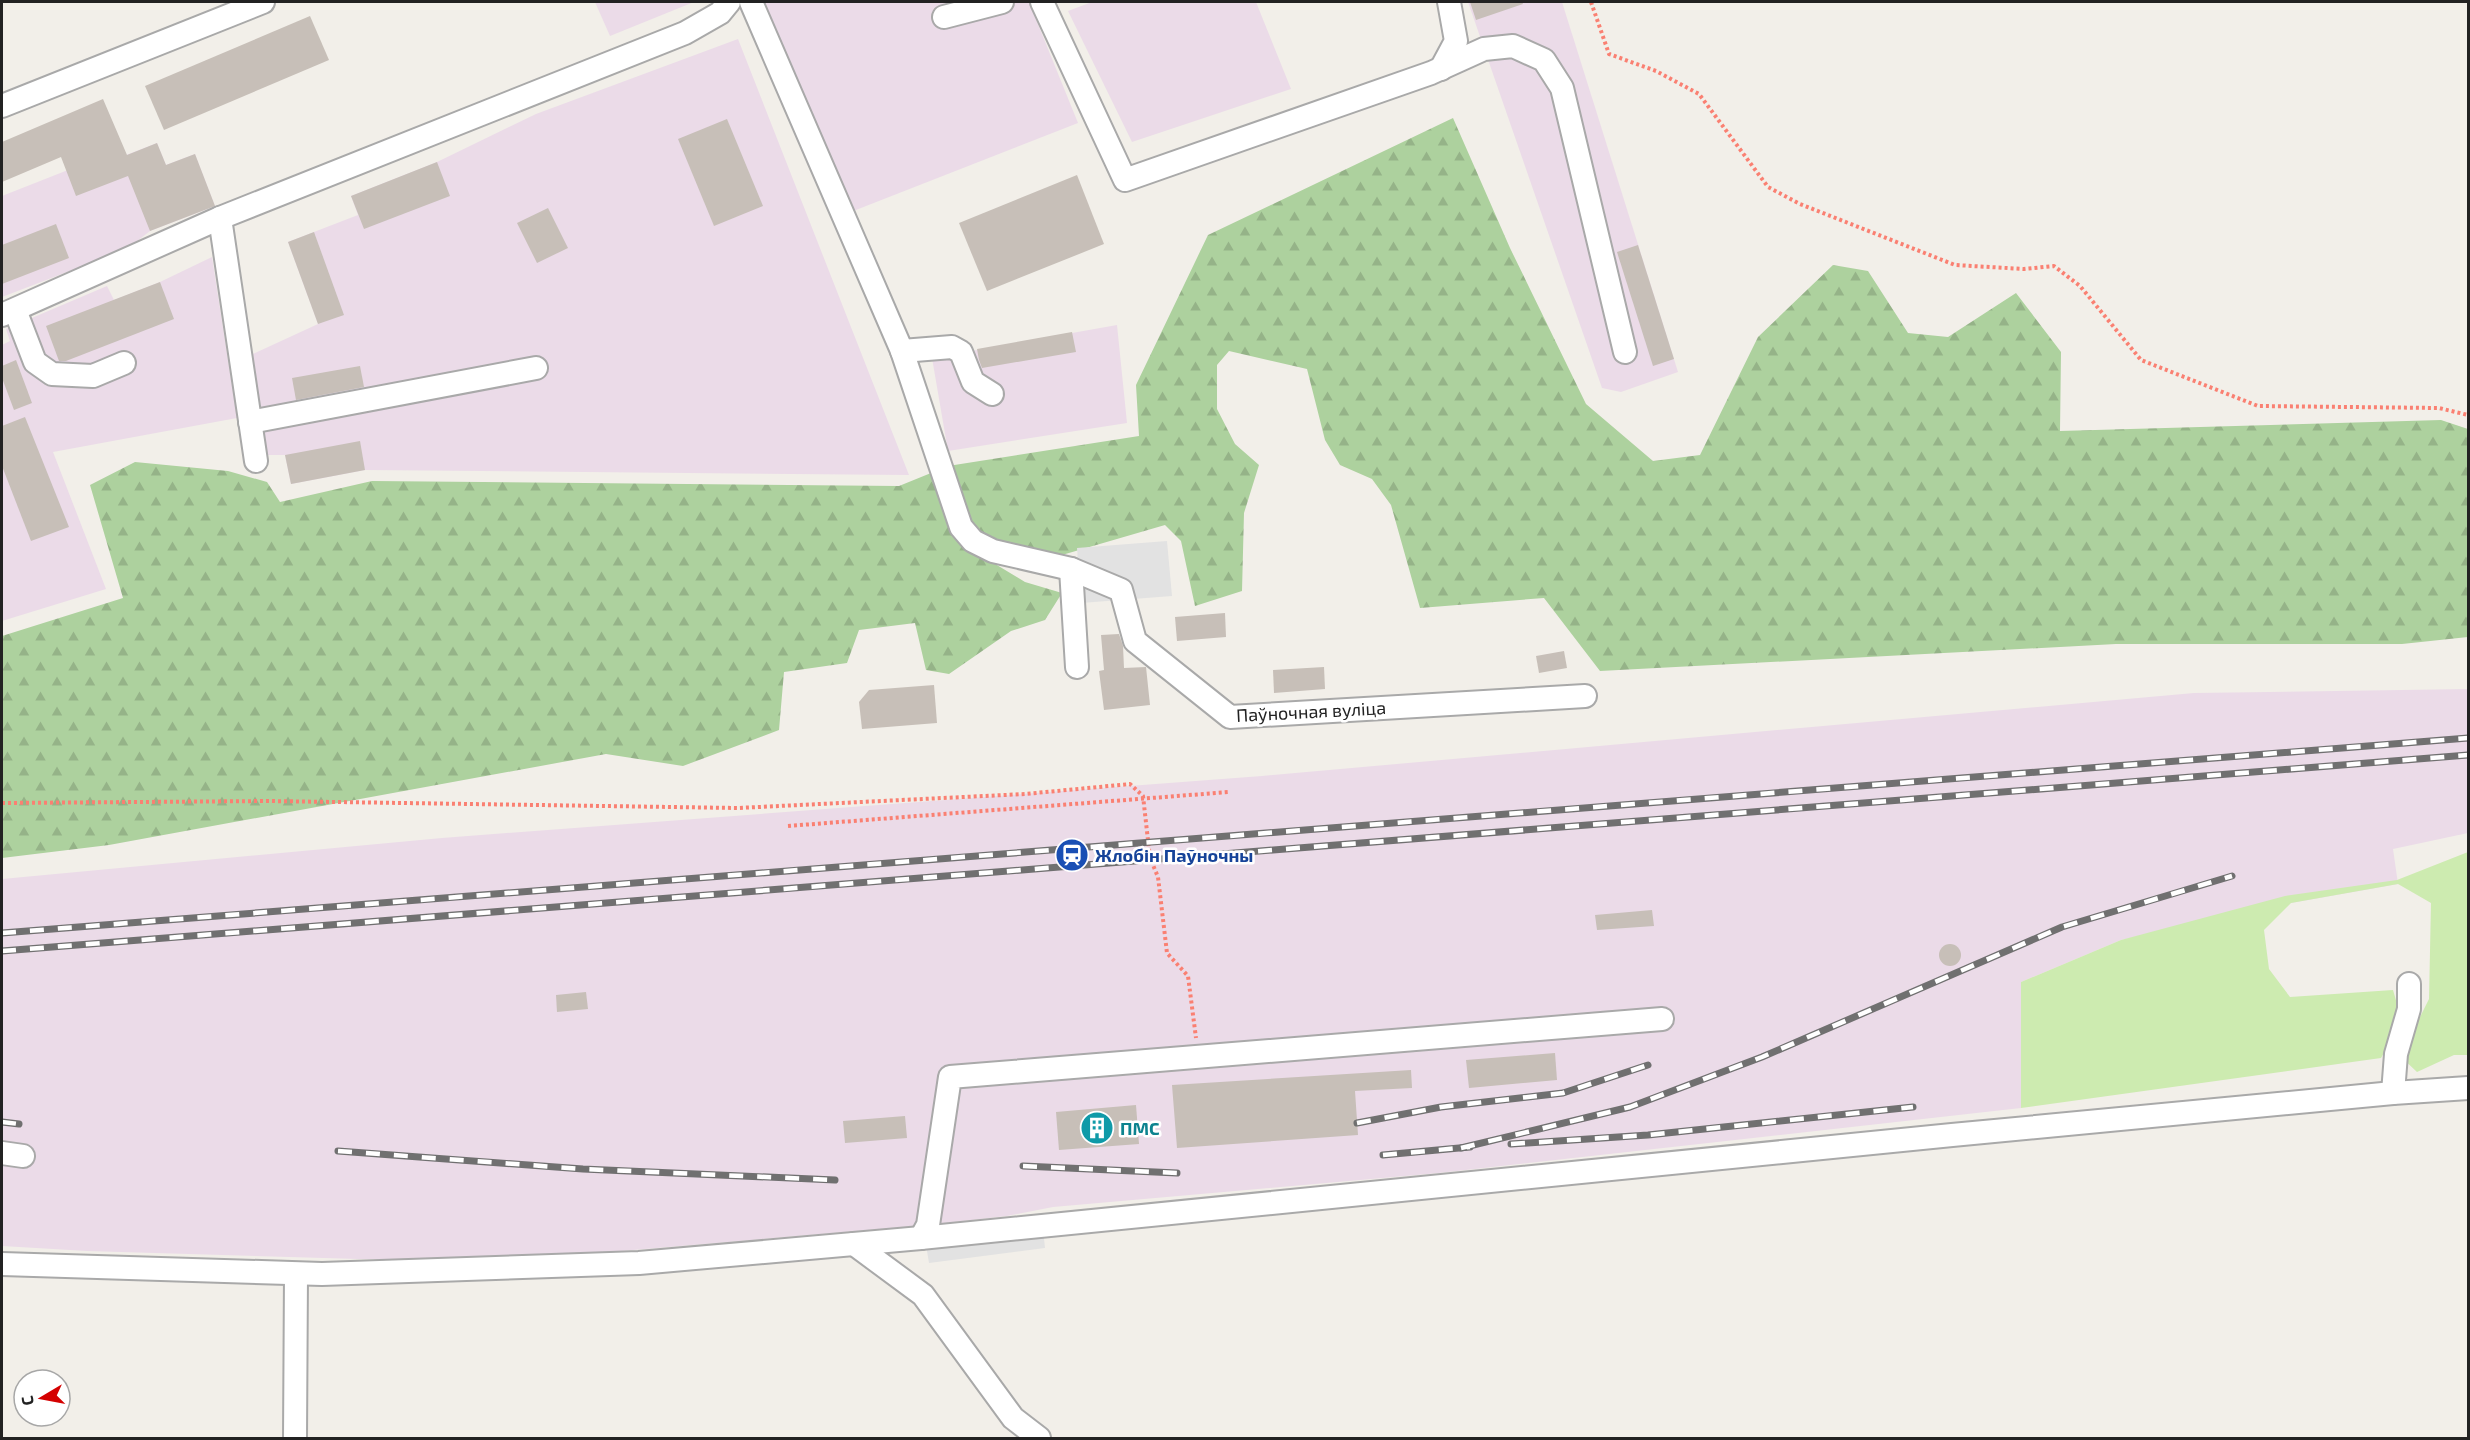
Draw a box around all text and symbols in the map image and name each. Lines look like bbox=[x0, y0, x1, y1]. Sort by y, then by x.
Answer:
street label: Паўночная вуліца bbox=[1235, 696, 1387, 726]
station icon: Жлобін Паўночны bbox=[1054, 837, 1090, 873]
place label: Жлобін Паўночны bbox=[1095, 844, 1253, 866]
building icon: ПМС bbox=[1079, 1110, 1115, 1146]
place label: ПМС bbox=[1120, 1117, 1160, 1139]
north arrow bbox=[12, 1368, 72, 1428]
text: С bbox=[17, 1394, 37, 1407]

